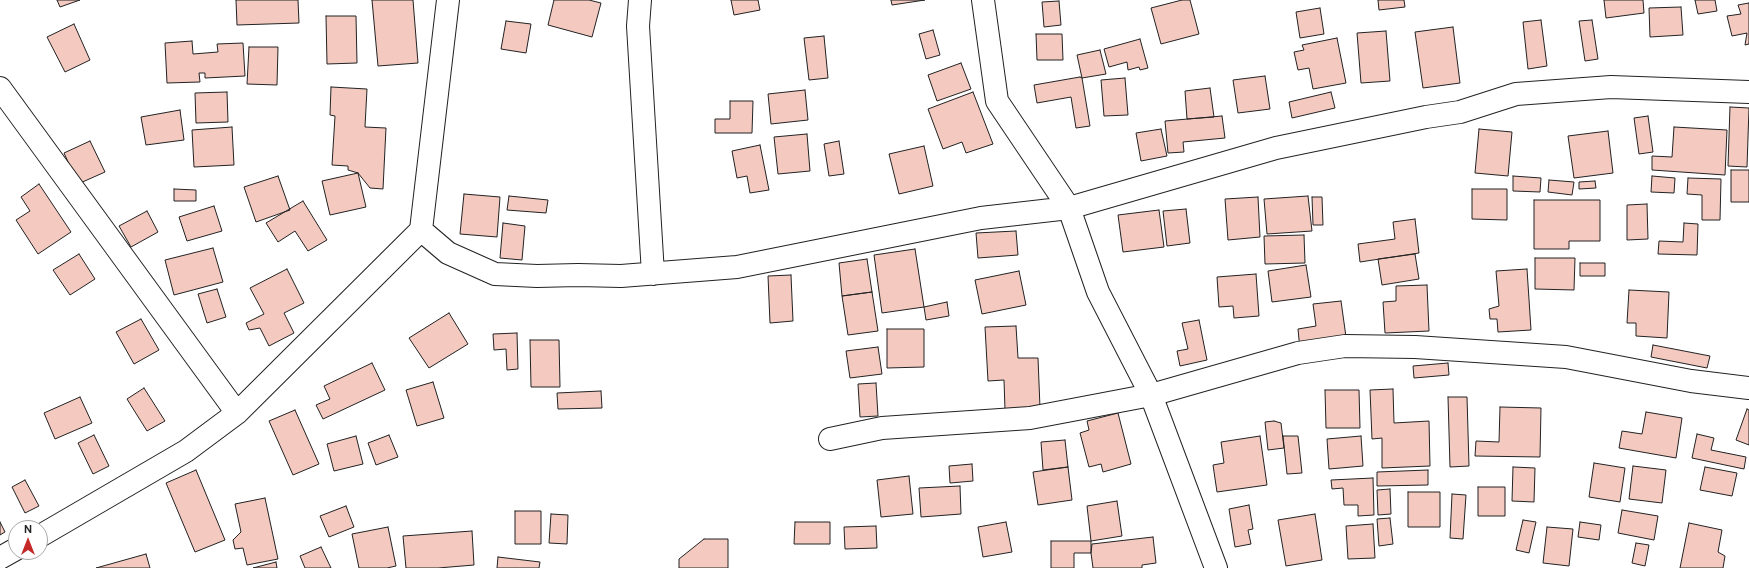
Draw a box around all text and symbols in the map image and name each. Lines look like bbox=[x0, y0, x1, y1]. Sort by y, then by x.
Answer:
north arrow bbox=[8, 520, 48, 560]
text: N bbox=[24, 522, 32, 536]

